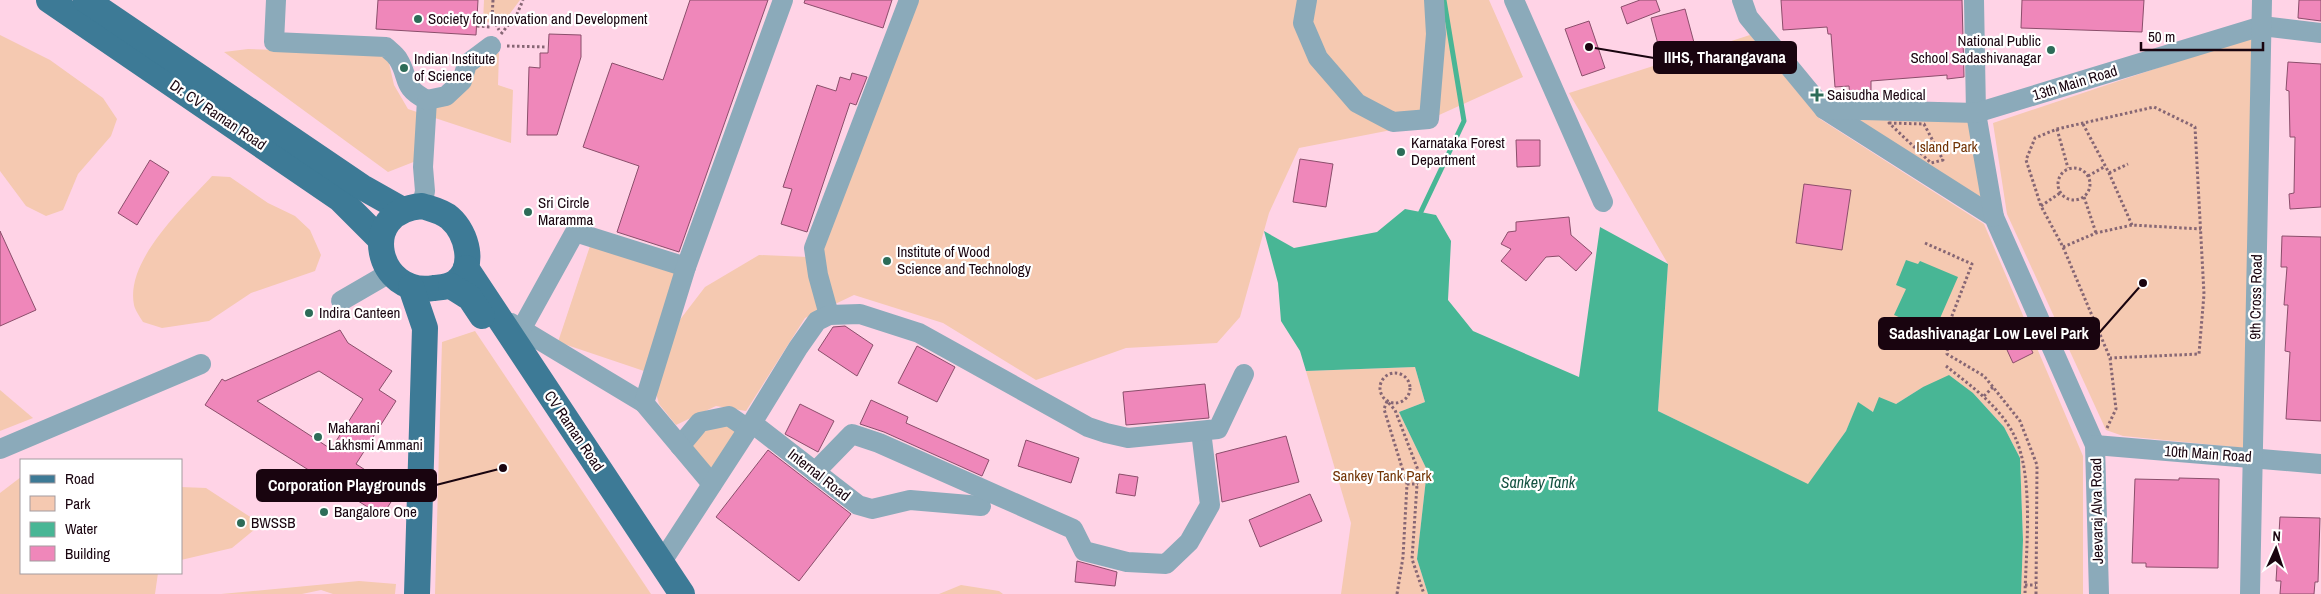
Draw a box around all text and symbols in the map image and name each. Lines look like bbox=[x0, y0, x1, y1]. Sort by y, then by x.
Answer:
place label: Society for Innovation and Development bbox=[428, 8, 648, 29]
marker: Society for Innovation and Development bbox=[412, 13, 424, 25]
scale bar bbox=[2141, 20, 2264, 52]
text: 50 m bbox=[2148, 26, 2175, 47]
place label: National Public School Sadashivanagar bbox=[1910, 30, 2041, 68]
callout: IIHS, Tharangavana bbox=[1654, 42, 1796, 73]
marker: National Public School Sadashivanagar bbox=[2045, 44, 2057, 56]
text: IIHS, Tharangavana bbox=[1664, 46, 1787, 68]
place label: Indian Institute of Science bbox=[414, 48, 496, 86]
street label: 13th Main Road bbox=[2030, 60, 2120, 105]
marker: Indian Institute of Science bbox=[398, 62, 410, 74]
street label: Dr. CV Raman Road bbox=[166, 75, 271, 155]
place label: Saisudha Medical bbox=[1827, 84, 1925, 105]
marker: Saisudha Medical bbox=[1811, 89, 1823, 101]
place label: Karnataka Forest Department bbox=[1411, 132, 1505, 170]
park label: Island Park bbox=[1916, 136, 1979, 157]
marker: Karnataka Forest Department bbox=[1395, 146, 1407, 158]
place label: Sri Circle Maramma bbox=[538, 192, 594, 230]
marker: Sri Circle Maramma bbox=[522, 206, 534, 218]
place label: Institute of Wood Science and Technology bbox=[897, 241, 1032, 279]
street label: 9th Cross Road bbox=[2244, 254, 2267, 340]
marker: Institute of Wood Science and Technology bbox=[881, 255, 893, 267]
place label: Indira Canteen bbox=[319, 302, 400, 323]
marker: Indira Canteen bbox=[303, 307, 315, 319]
callout: Sadashivanagar Low Level Park bbox=[1879, 318, 2099, 349]
text: Sadashivanagar Low Level Park bbox=[1889, 322, 2090, 344]
street label: CV Raman Road bbox=[540, 386, 609, 475]
place label: Maharani Lakhsmi Ammani bbox=[328, 417, 423, 455]
marker: Maharani Lakhsmi Ammani bbox=[312, 431, 324, 443]
street label: 10th Main Road bbox=[2164, 440, 2252, 467]
street label: Internal Road bbox=[784, 444, 855, 506]
street label: Jeevaraj Alva Road bbox=[2085, 458, 2108, 564]
legend bbox=[20, 459, 182, 574]
park label: Sankey Tank Park bbox=[1332, 465, 1432, 486]
text: Road bbox=[65, 468, 94, 489]
callout: Corporation Playgrounds bbox=[257, 470, 436, 501]
water label: Sankey Tank bbox=[1501, 471, 1576, 493]
text: Corporation Playgrounds bbox=[268, 474, 426, 496]
text: Park bbox=[65, 493, 91, 514]
place label: Bangalore One bbox=[334, 501, 417, 522]
marker: Bangalore One bbox=[318, 506, 330, 518]
place label: BWSSB bbox=[251, 512, 295, 533]
marker: BWSSB bbox=[235, 517, 247, 529]
text: Water bbox=[65, 518, 97, 539]
north arrow bbox=[2251, 524, 2301, 574]
text: N bbox=[2272, 527, 2281, 545]
text: Building bbox=[65, 543, 110, 564]

